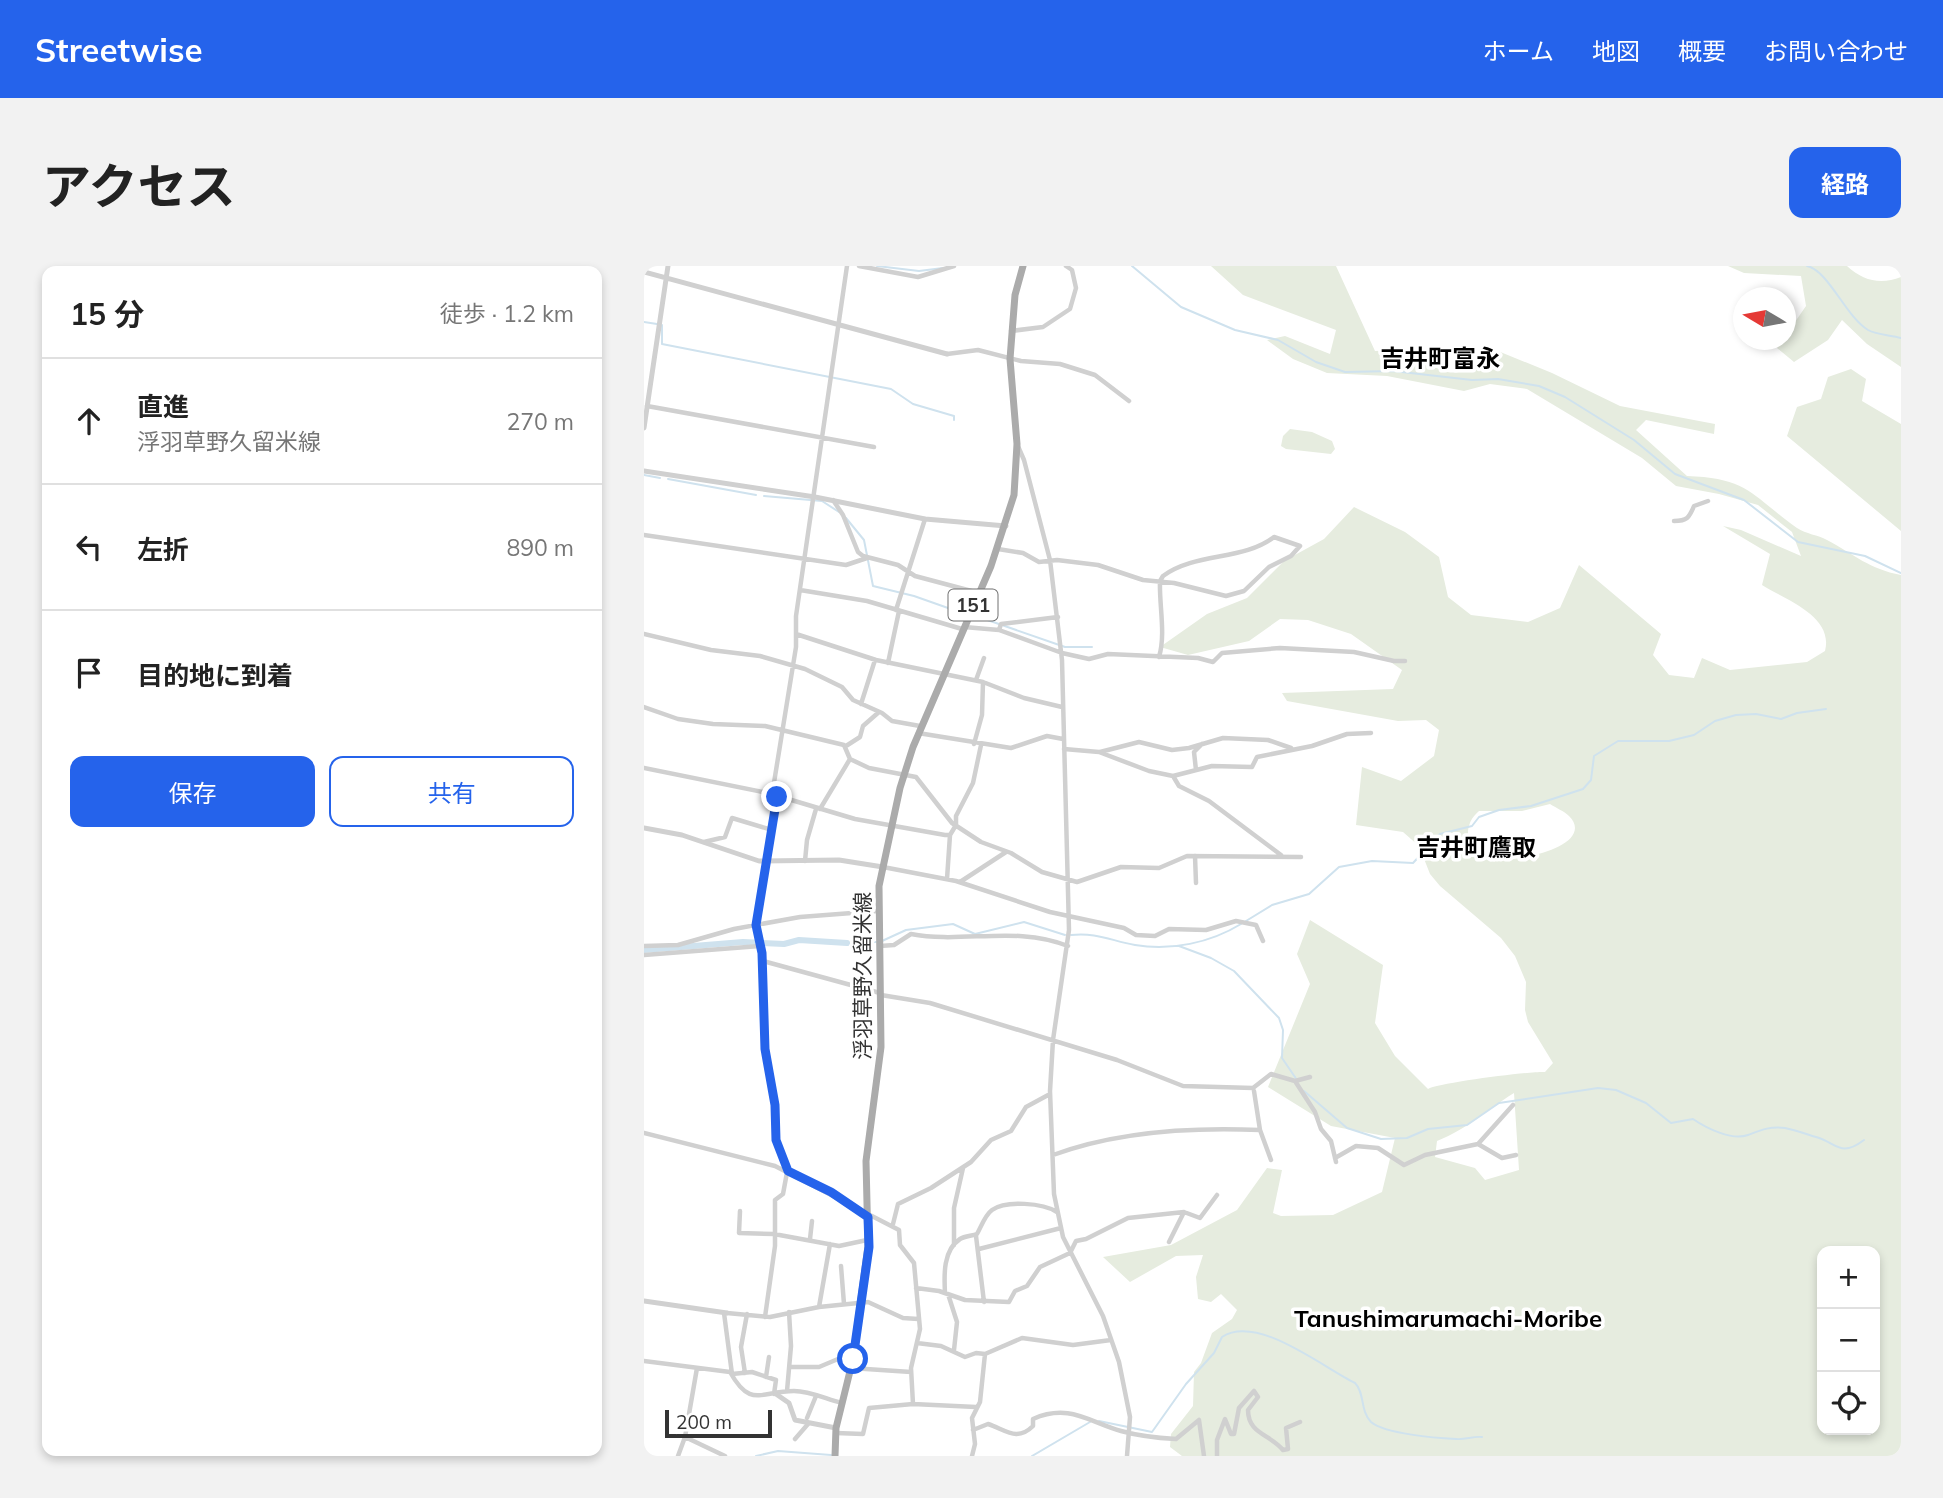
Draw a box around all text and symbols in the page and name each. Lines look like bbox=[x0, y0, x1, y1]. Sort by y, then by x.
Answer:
text: Streetwise bbox=[35, 29, 203, 70]
text: ホーム bbox=[1483, 36, 1554, 66]
text: 地図 bbox=[1592, 36, 1640, 66]
text: 概要 bbox=[1678, 36, 1726, 66]
text: お問い合わせ bbox=[1764, 36, 1908, 66]
button: 経路 bbox=[1789, 147, 1901, 218]
text: アクセス bbox=[42, 155, 236, 216]
north arrow bbox=[1733, 287, 1796, 350]
text: 15 分 bbox=[70, 295, 144, 333]
text: 徒歩 · 1.2 km bbox=[440, 299, 574, 328]
district label: 吉井町富永 bbox=[1380, 343, 1500, 373]
text: 直進 bbox=[137, 390, 189, 423]
icon: ahead bbox=[70, 402, 108, 440]
text: 270 m bbox=[506, 407, 574, 436]
text: 浮羽草野久留米線 bbox=[137, 427, 321, 456]
icon: left bbox=[70, 528, 108, 566]
text: 左折 bbox=[137, 533, 189, 566]
text: 890 m bbox=[506, 533, 574, 562]
road number: 151 bbox=[948, 590, 998, 620]
icon: arrive bbox=[70, 654, 108, 692]
text: 目的地に到着 bbox=[137, 659, 293, 692]
button: 保存 bbox=[70, 756, 315, 827]
button: 共有 bbox=[329, 756, 574, 827]
route end bbox=[761, 781, 792, 812]
district label: 吉井町鷹取 bbox=[1416, 832, 1536, 862]
street label: 浮羽草野久留米線 bbox=[849, 892, 875, 1060]
map controls bbox=[1817, 1246, 1880, 1435]
button: + bbox=[1817, 1246, 1880, 1309]
district label: Tanushimarumachi-Moribe bbox=[1294, 1303, 1602, 1333]
button: − bbox=[1817, 1309, 1880, 1372]
route start bbox=[837, 1343, 868, 1374]
button: locate bbox=[1817, 1372, 1880, 1435]
scale bar bbox=[665, 1407, 772, 1439]
text: 200 m bbox=[676, 1410, 732, 1434]

